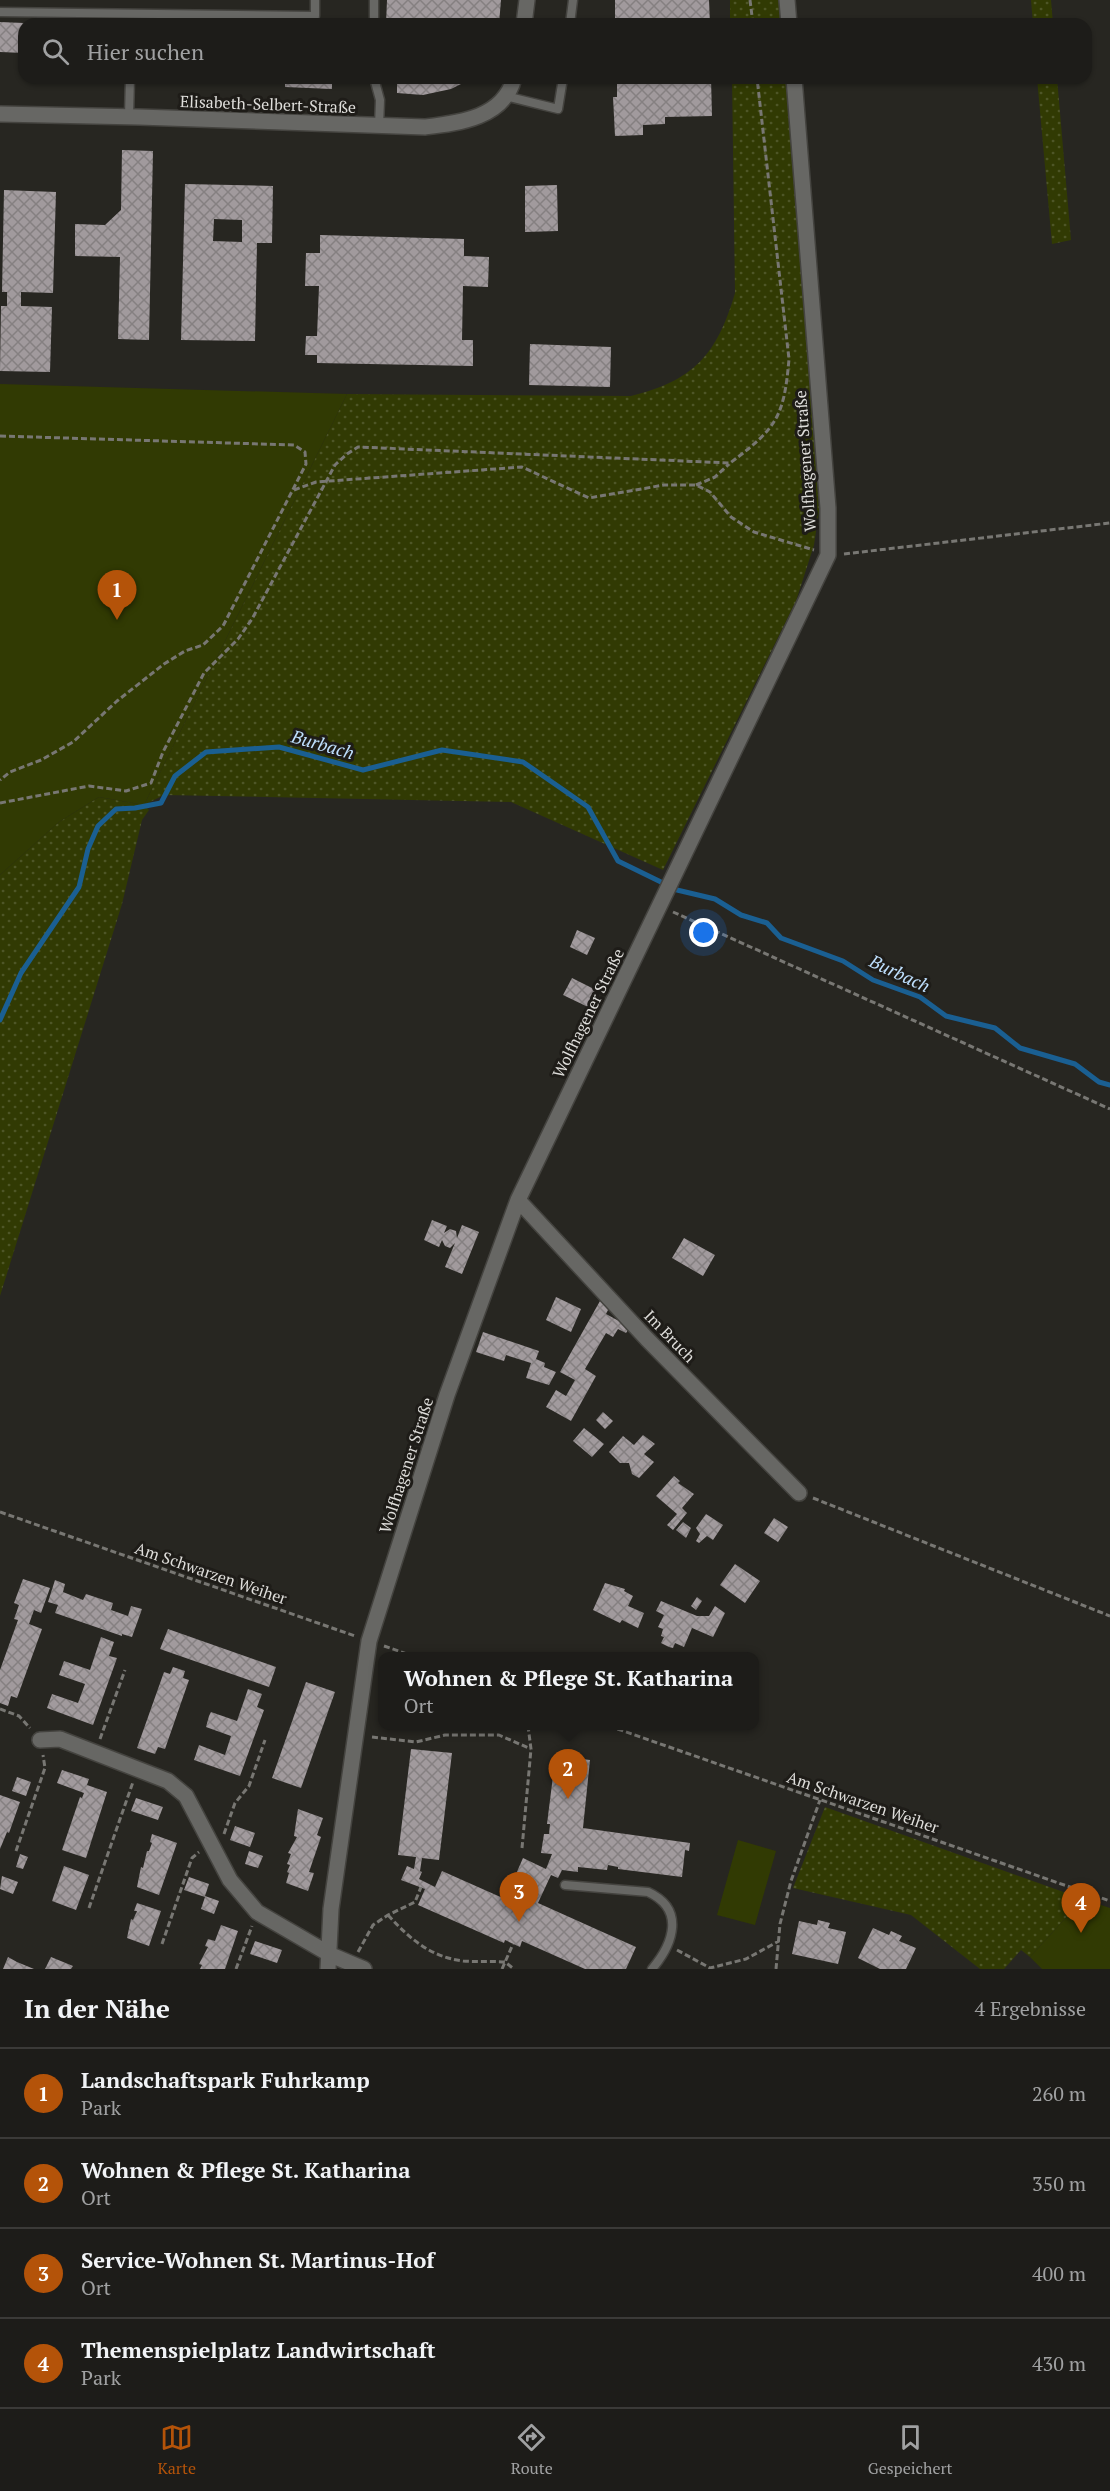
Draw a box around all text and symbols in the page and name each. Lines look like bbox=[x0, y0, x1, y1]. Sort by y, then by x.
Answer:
search box bbox=[18, 18, 1092, 84]
icon: search bbox=[39, 35, 72, 68]
text: Hier suchen bbox=[87, 37, 204, 66]
street label: Elisabeth-Selbert-Straße bbox=[180, 90, 356, 118]
street label: Wolfhagener Straße bbox=[789, 390, 821, 532]
pin: 1 bbox=[98, 570, 136, 620]
water label: Burbach bbox=[288, 723, 357, 764]
your location bbox=[689, 918, 718, 947]
street label: Wolfhagener Straße bbox=[547, 945, 629, 1081]
water label: Burbach bbox=[865, 948, 934, 997]
street label: Im Bruch bbox=[639, 1305, 701, 1368]
street label: Wolfhagener Straße bbox=[374, 1394, 438, 1536]
street label: Am Schwarzen Weiher bbox=[132, 1537, 291, 1610]
popup bbox=[378, 1652, 759, 1730]
text: Wohnen & Pflege St. Katharina bbox=[404, 1663, 733, 1692]
text: Ort bbox=[404, 1692, 434, 1719]
pin: 2 bbox=[548, 1750, 588, 1799]
street label: Am Schwarzen Weiher bbox=[784, 1766, 943, 1839]
pin: 3 bbox=[500, 1872, 538, 1922]
pin: 4 bbox=[1062, 1884, 1100, 1933]
text: In der Nähe bbox=[24, 1991, 170, 2025]
text: 4 Ergebnisse bbox=[974, 1995, 1086, 2022]
text: Landschaftspark Fuhrkamp bbox=[81, 2065, 370, 2094]
text: 1 bbox=[38, 2080, 49, 2107]
text: 260 m bbox=[1032, 2080, 1086, 2107]
text: Park bbox=[81, 2094, 121, 2121]
text: Wohnen & Pflege St. Katharina bbox=[81, 2155, 411, 2184]
text: 2 bbox=[38, 2170, 49, 2197]
text: 350 m bbox=[1032, 2170, 1086, 2197]
text: Ort bbox=[81, 2184, 111, 2211]
text: Service-Wohnen St. Martinus-Hof bbox=[81, 2245, 434, 2274]
text: 3 bbox=[38, 2260, 49, 2287]
text: 400 m bbox=[1032, 2260, 1086, 2287]
text: Ort bbox=[81, 2274, 111, 2301]
text: Themenspielplatz Landwirtschaft bbox=[81, 2335, 436, 2364]
text: 4 bbox=[38, 2350, 49, 2377]
text: 430 m bbox=[1032, 2350, 1086, 2377]
text: Park bbox=[81, 2364, 121, 2391]
tab: Karte bbox=[157, 2421, 196, 2479]
tab: Route bbox=[511, 2421, 553, 2479]
tab: Gespeichert bbox=[868, 2421, 953, 2479]

